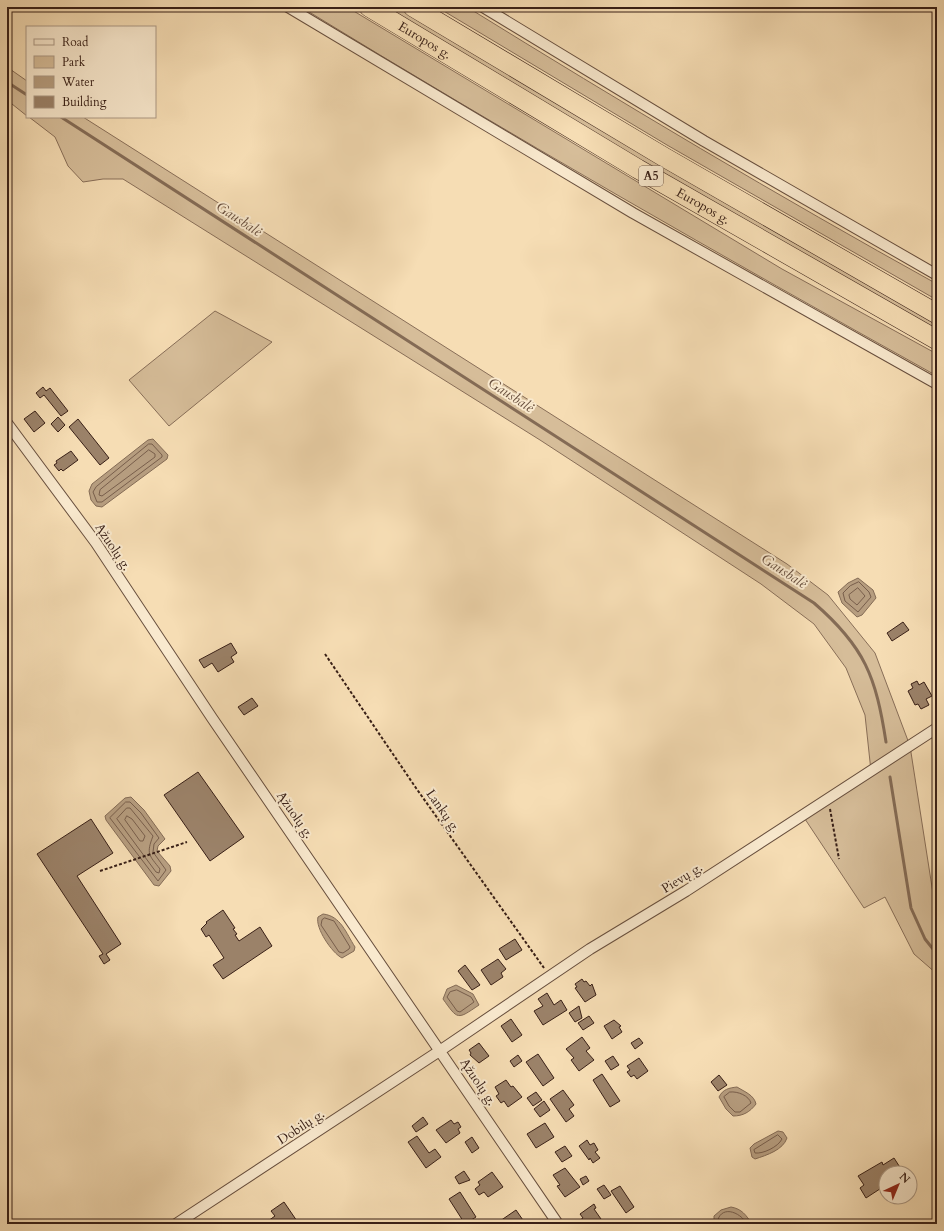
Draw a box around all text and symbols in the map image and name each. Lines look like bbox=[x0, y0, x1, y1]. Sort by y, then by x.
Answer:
street label: Europos g. bbox=[395, 18, 455, 64]
legend bbox=[26, 26, 156, 118]
text: Road bbox=[62, 34, 89, 50]
text: Park bbox=[62, 54, 86, 70]
text: Water bbox=[61, 74, 95, 90]
text: Building bbox=[62, 94, 107, 110]
road number: A5 bbox=[639, 166, 663, 186]
street label: Europos g. bbox=[673, 184, 733, 229]
water label: Gausbalė bbox=[212, 197, 266, 241]
water label: Gausbalė bbox=[484, 373, 538, 417]
street label: Ąžuolų g. bbox=[91, 520, 135, 574]
water label: Gausbalė bbox=[757, 549, 811, 593]
street label: Lankų g. bbox=[422, 786, 464, 836]
street label: Ąžuolų g. bbox=[272, 788, 318, 842]
street label: Pievų g. bbox=[658, 858, 706, 898]
street label: Ąžuolų g. bbox=[456, 1055, 500, 1109]
street label: Dobilų g. bbox=[274, 1105, 328, 1149]
north arrow bbox=[878, 1165, 918, 1205]
text: N bbox=[896, 1169, 914, 1187]

